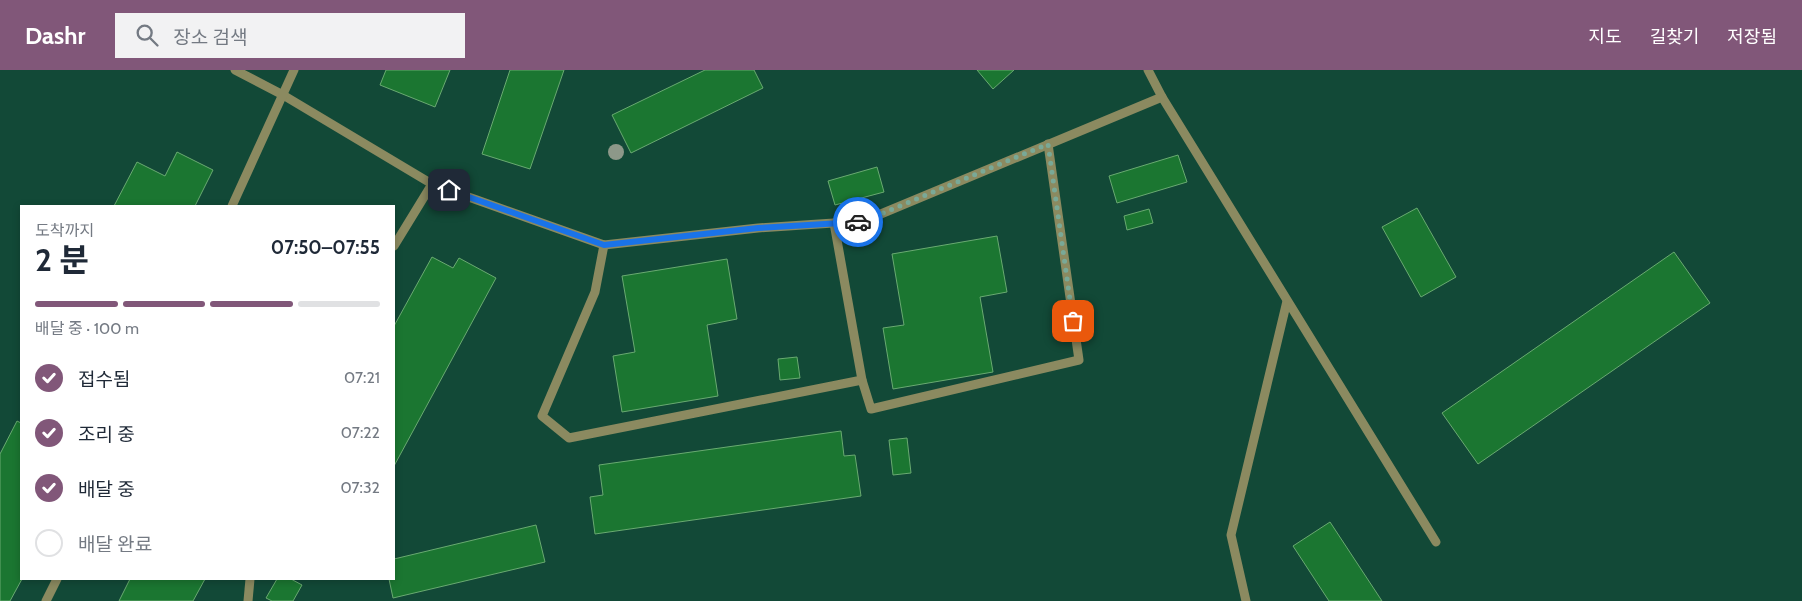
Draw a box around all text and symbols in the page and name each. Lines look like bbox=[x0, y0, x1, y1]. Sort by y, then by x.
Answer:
search box bbox=[115, 13, 465, 58]
text: Dashr bbox=[25, 21, 85, 50]
icon: search bbox=[133, 21, 161, 49]
text: 장소 검색 bbox=[173, 26, 248, 49]
text: 지도 bbox=[1589, 26, 1622, 48]
text: 길찾기 bbox=[1650, 26, 1699, 48]
text: 저장됨 bbox=[1727, 26, 1777, 48]
pin bbox=[428, 169, 470, 211]
icon: home bbox=[435, 176, 463, 204]
courier bbox=[833, 197, 883, 247]
icon: car bbox=[844, 208, 872, 236]
text: 도착까지 bbox=[35, 221, 94, 240]
text: 07:50–07:55 bbox=[271, 236, 380, 259]
text: 2 분 bbox=[35, 240, 89, 279]
pin bbox=[1052, 300, 1094, 342]
icon: bag bbox=[1059, 307, 1087, 335]
text: 배달 중 · 100 m bbox=[35, 319, 139, 338]
icon: check bbox=[35, 364, 63, 392]
text: 접수됨 bbox=[78, 368, 130, 391]
text: 07:21 bbox=[344, 368, 380, 387]
icon: check bbox=[35, 419, 63, 447]
text: 조리 중 bbox=[78, 423, 135, 446]
text: 07:22 bbox=[341, 423, 380, 442]
icon: check bbox=[35, 474, 63, 502]
text: 배달 중 bbox=[78, 478, 135, 501]
text: 07:32 bbox=[341, 478, 380, 497]
text: 배달 완료 bbox=[78, 533, 152, 556]

